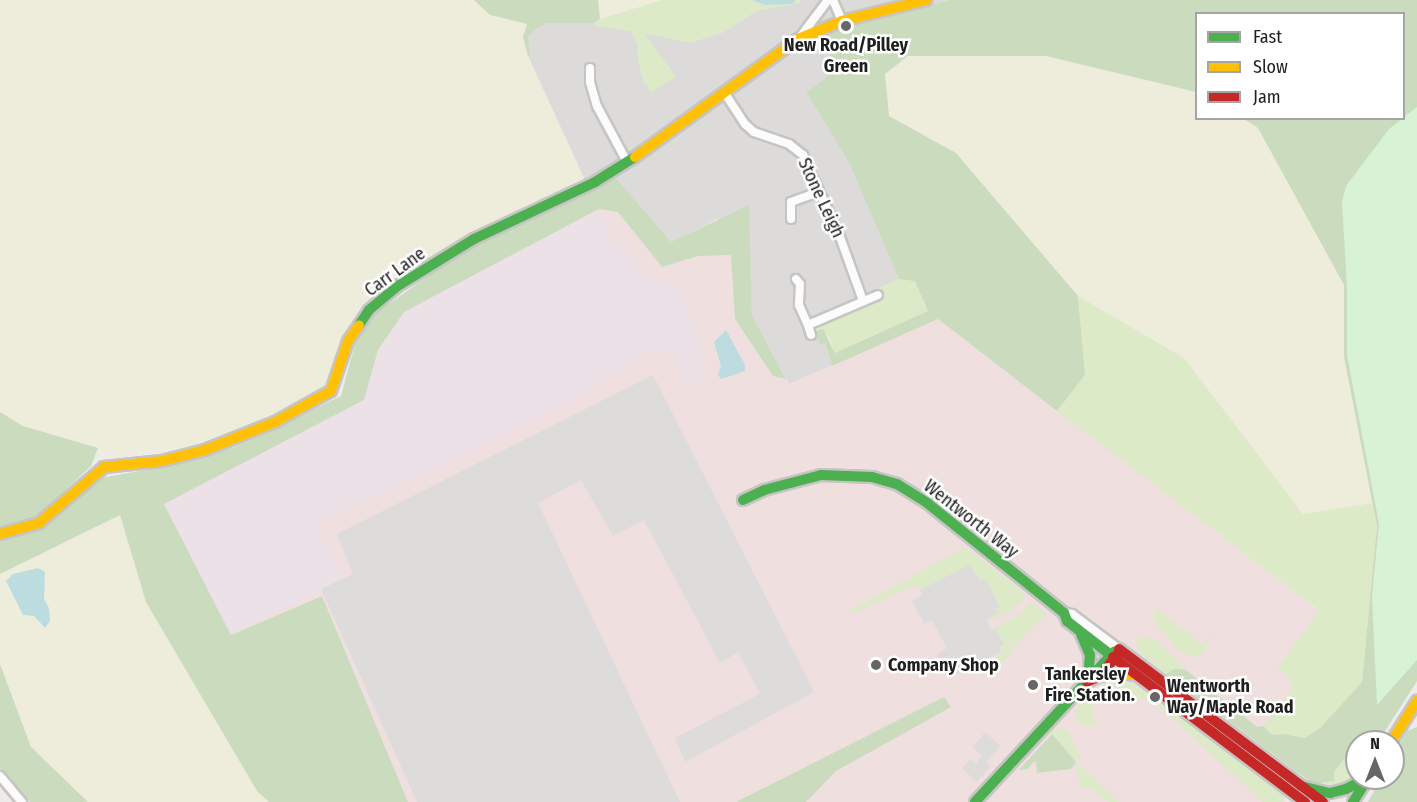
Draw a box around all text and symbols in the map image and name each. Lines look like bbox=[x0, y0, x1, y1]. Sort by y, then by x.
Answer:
legend bbox=[1195, 12, 1405, 120]
marker: New Road/Pilley Green bbox=[839, 19, 853, 33]
text: Fast bbox=[1253, 26, 1282, 48]
place label: New Road/Pilley Green bbox=[784, 35, 908, 78]
text: Slow bbox=[1253, 56, 1288, 78]
text: Jam bbox=[1253, 86, 1281, 108]
street label: Stone Leigh bbox=[793, 155, 849, 241]
street label: Carr Lane bbox=[360, 243, 430, 301]
street label: Wentworth Way bbox=[919, 475, 1023, 563]
place label: Company Shop bbox=[888, 654, 999, 676]
marker: Company Shop bbox=[869, 658, 883, 672]
place label: Tankersley Fire Station. bbox=[1045, 664, 1135, 706]
place label: Wentworth Way/Maple Road bbox=[1167, 676, 1293, 718]
marker: Tankersley Fire Station. bbox=[1026, 678, 1040, 692]
marker: Wentworth Way/Maple Road bbox=[1148, 690, 1162, 704]
north arrow bbox=[1345, 730, 1405, 790]
text: N bbox=[1370, 734, 1380, 753]

